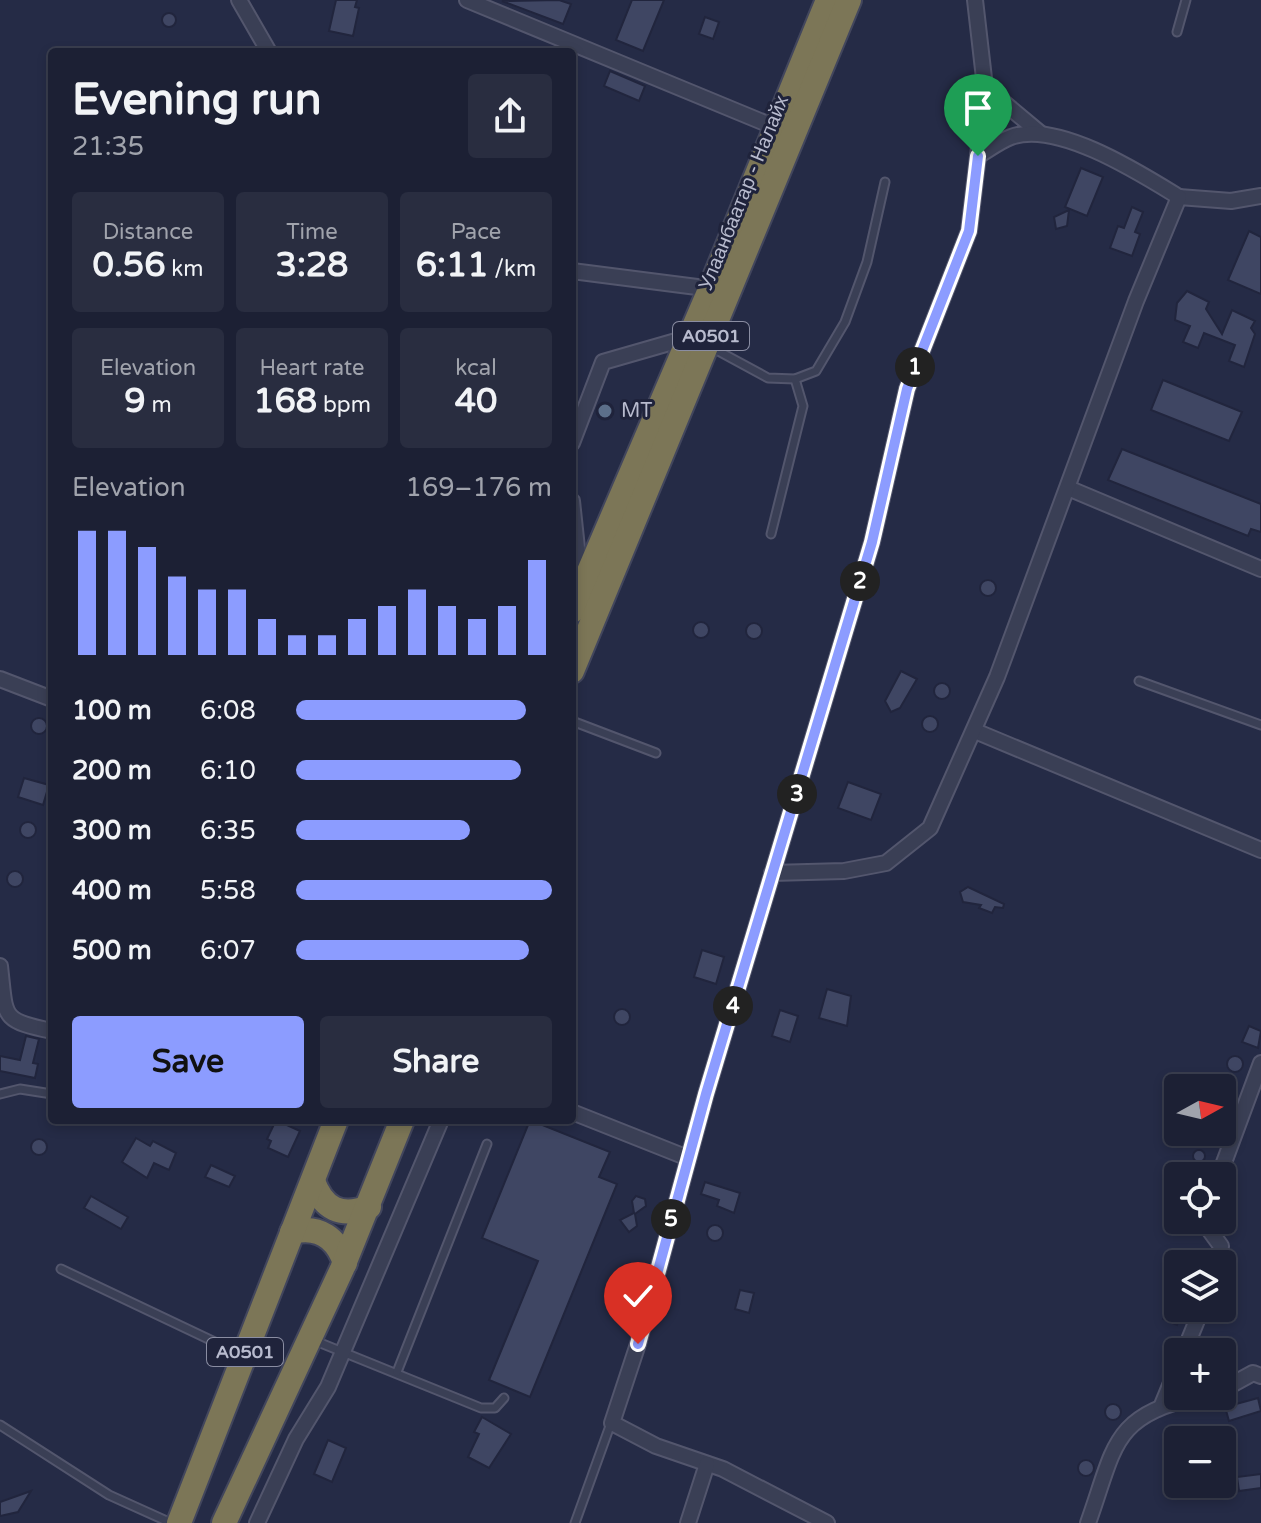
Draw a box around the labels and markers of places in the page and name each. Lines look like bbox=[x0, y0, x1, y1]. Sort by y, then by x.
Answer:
pin bbox=[944, 74, 1012, 156]
pin: 1 bbox=[895, 347, 935, 387]
place label: MT bbox=[621, 399, 653, 423]
marker: MT bbox=[596, 402, 614, 420]
pin: 2 bbox=[840, 561, 880, 601]
pin: 3 bbox=[777, 774, 817, 814]
pin: 4 bbox=[713, 986, 753, 1026]
pin: 5 bbox=[651, 1199, 691, 1239]
pin bbox=[604, 1262, 672, 1344]

